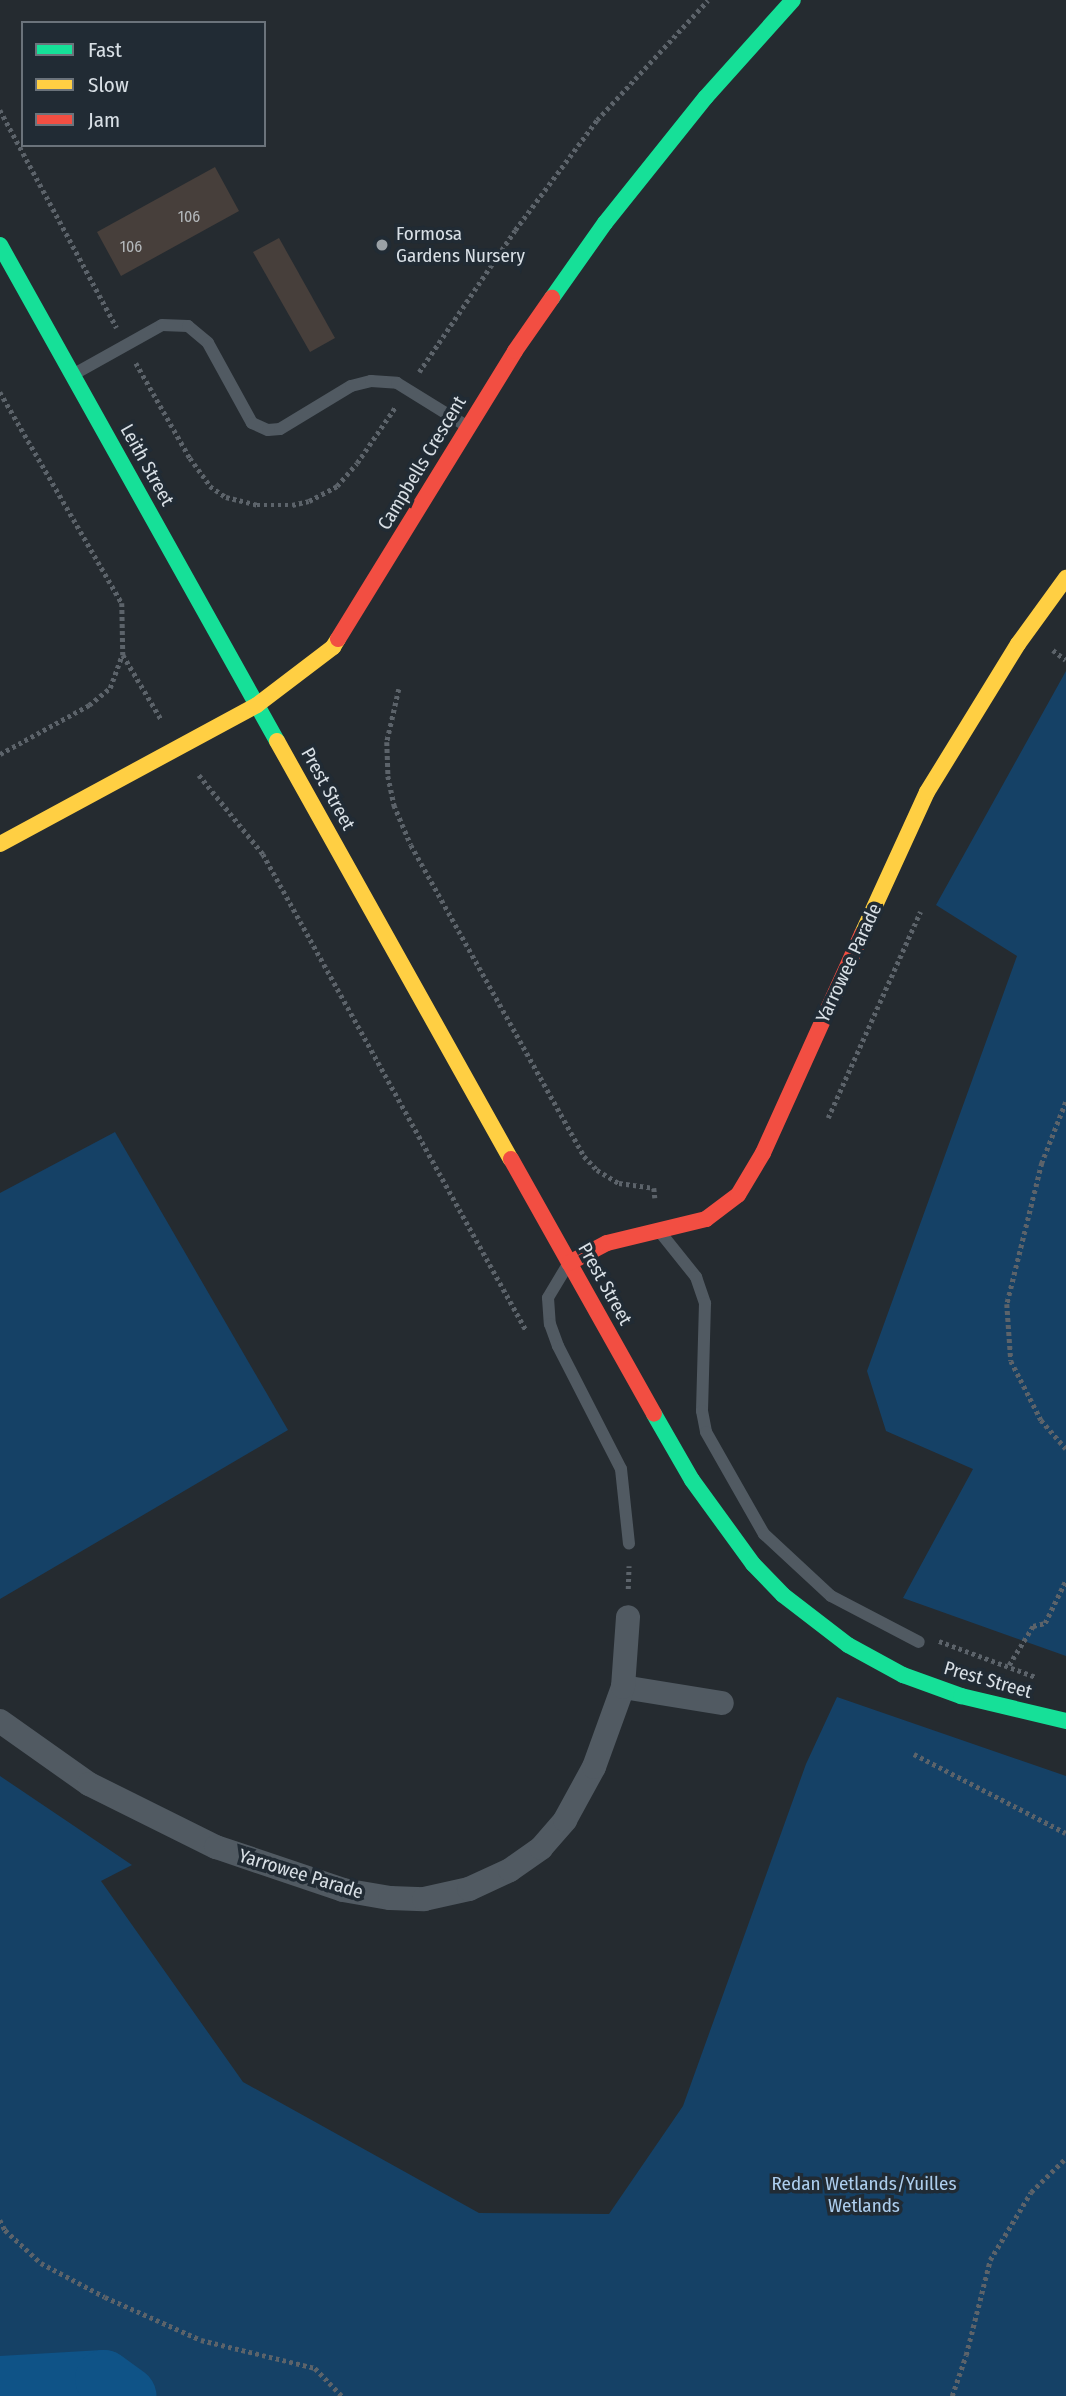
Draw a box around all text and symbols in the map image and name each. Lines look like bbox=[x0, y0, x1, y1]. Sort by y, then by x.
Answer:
legend bbox=[21, 21, 266, 147]
text: Fast bbox=[88, 37, 122, 63]
text: Slow bbox=[88, 72, 129, 98]
text: Jam bbox=[88, 107, 120, 133]
house number: 106 bbox=[178, 207, 200, 227]
place label: Formosa Gardens Nursery bbox=[396, 223, 525, 267]
house number: 106 bbox=[120, 237, 142, 257]
marker: Formosa Gardens Nursery bbox=[374, 237, 390, 253]
street label: Campbells Crescent bbox=[373, 392, 471, 534]
street label: Leith Street bbox=[115, 420, 179, 510]
street label: Prest Street bbox=[296, 744, 360, 834]
street label: Yarrowee Parade bbox=[811, 900, 887, 1026]
street label: Prest Street bbox=[573, 1239, 637, 1329]
street label: Prest Street bbox=[941, 1657, 1035, 1703]
street label: Yarrowee Parade bbox=[236, 1844, 366, 1904]
park label: Redan Wetlands/Yuilles Wetlands bbox=[771, 2173, 957, 2217]

